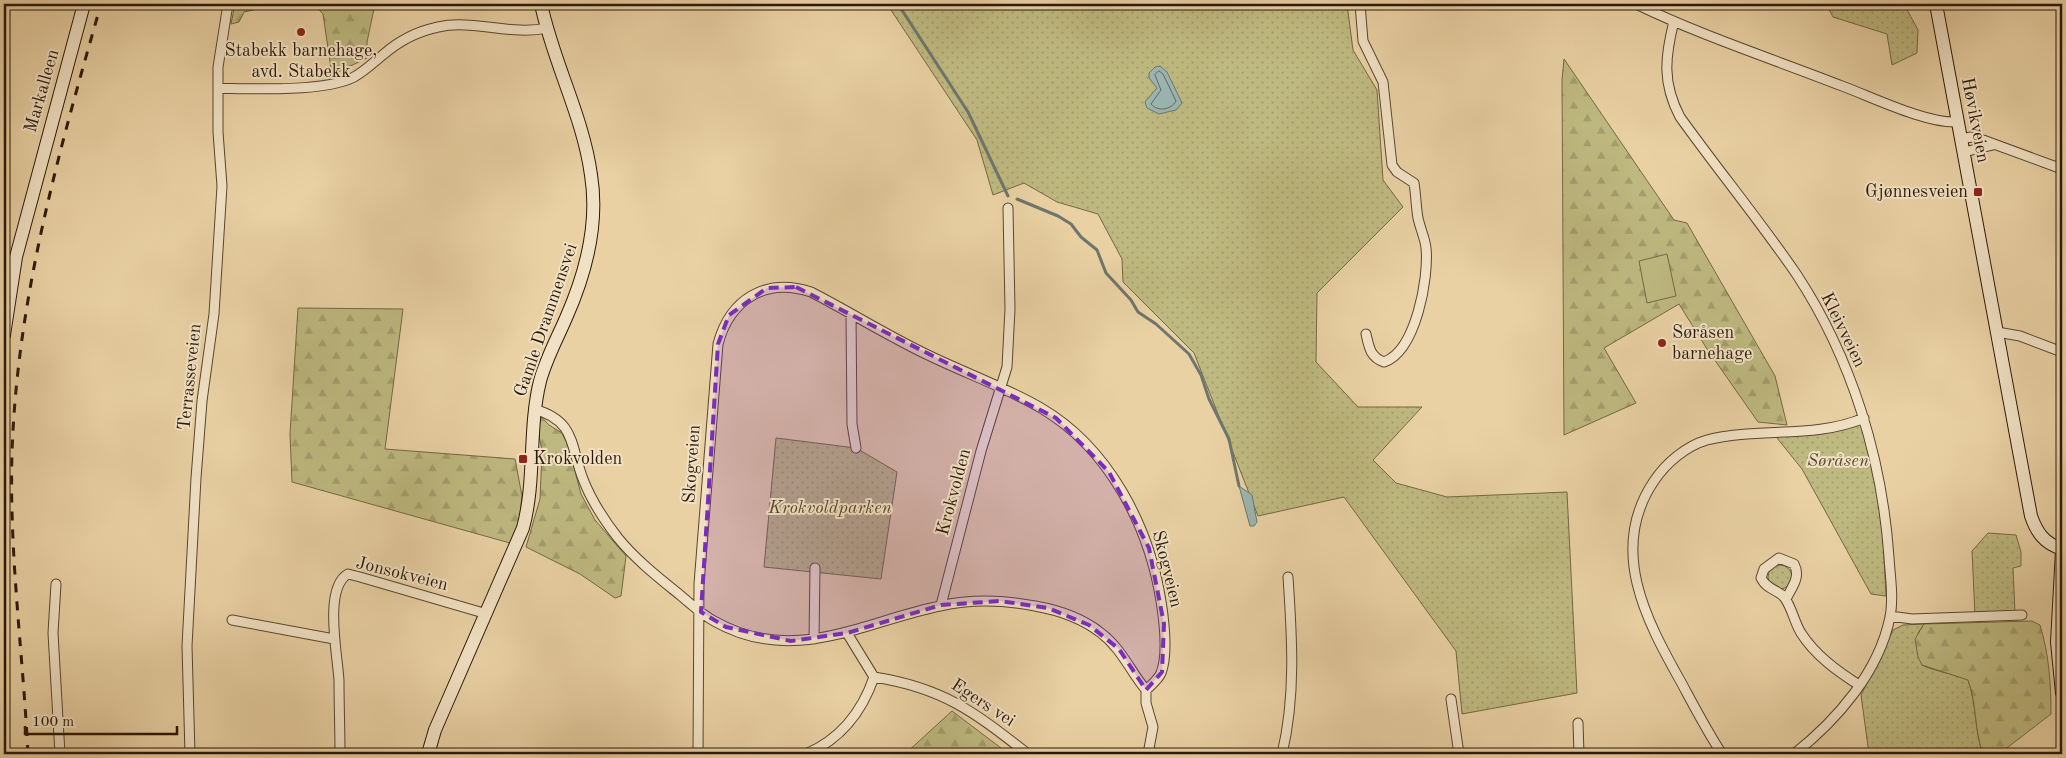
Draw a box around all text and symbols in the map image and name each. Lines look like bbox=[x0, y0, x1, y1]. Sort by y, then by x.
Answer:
marker: Stabekk barnehage, avd. Stabekk bbox=[295, 26, 307, 38]
place label: Stabekk barnehage, avd. Stabekk bbox=[225, 42, 377, 81]
street label: Markalleen bbox=[22, 47, 63, 135]
street label: Høvikveien bbox=[1958, 76, 1992, 165]
place label: Gjønnesveien bbox=[1865, 183, 1968, 201]
marker: Gjønnesveien bbox=[1972, 186, 1984, 198]
street label: Gamle Drammensvei bbox=[511, 241, 581, 399]
street label: Kleivveien bbox=[1817, 290, 1869, 371]
street label: Terrasseveien bbox=[175, 322, 205, 431]
place label: Søråsen barnehage bbox=[1672, 324, 1752, 363]
marker: Søråsen barnehage bbox=[1656, 337, 1668, 349]
street label: Skogveien bbox=[680, 424, 704, 504]
street label: Krokvolden bbox=[934, 446, 974, 537]
place label: Krokvolden bbox=[533, 450, 622, 468]
park label: Søråsen bbox=[1807, 452, 1869, 470]
marker: Krokvolden bbox=[517, 453, 529, 465]
park label: Krokvoldparken bbox=[767, 499, 892, 517]
street label: Skogveien bbox=[1149, 529, 1185, 610]
street label: Jonsokveien bbox=[354, 554, 450, 594]
street label: Egers vei bbox=[948, 676, 1018, 730]
scale bar bbox=[25, 703, 178, 735]
text: 100 m bbox=[32, 715, 74, 730]

